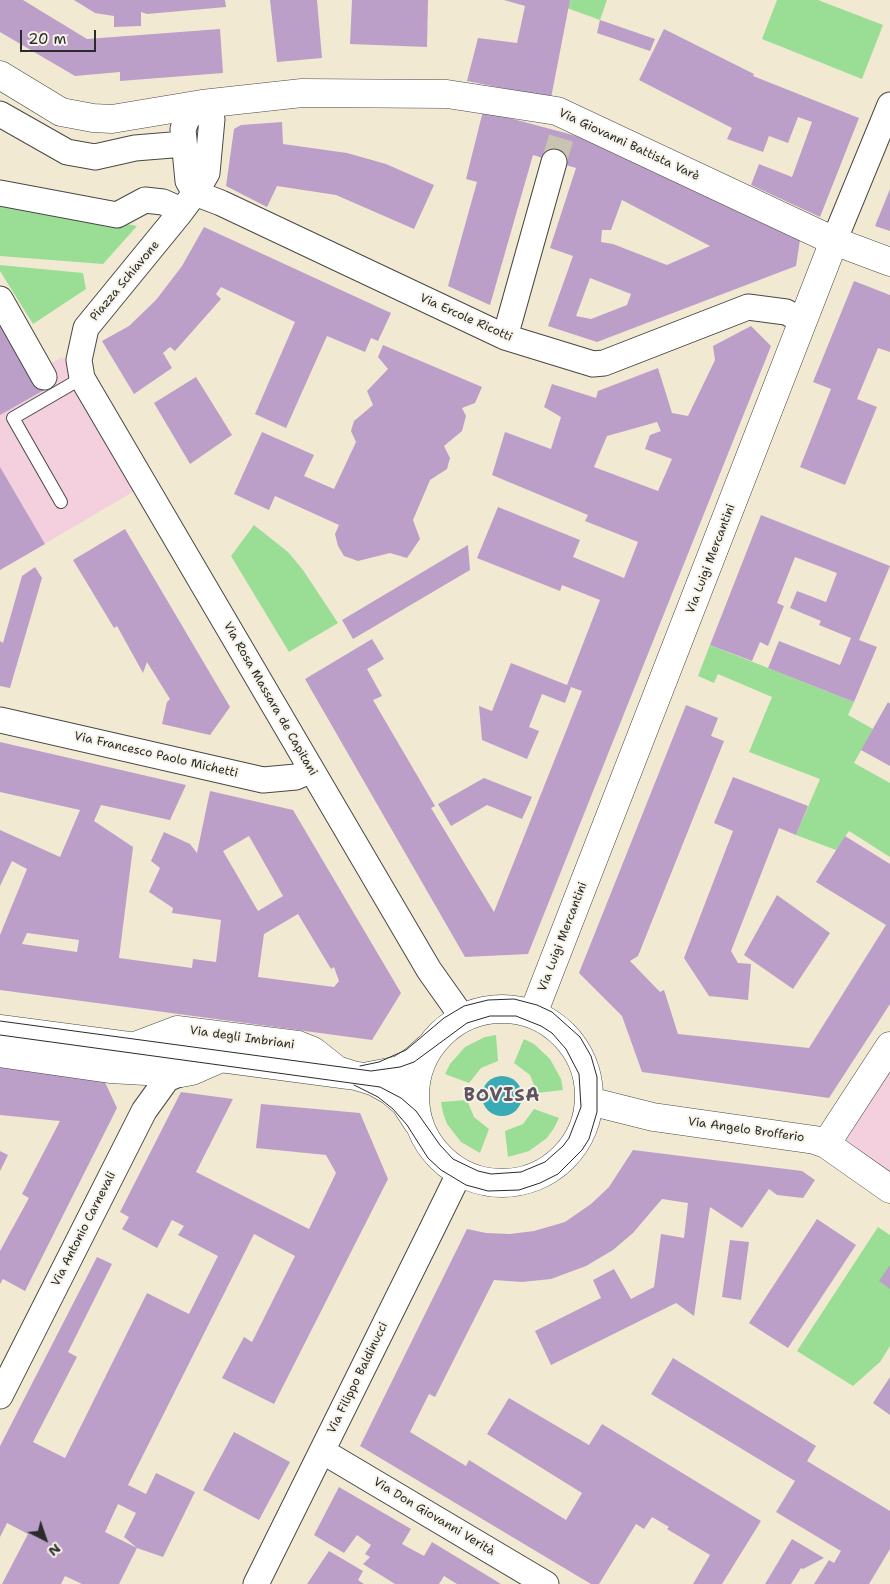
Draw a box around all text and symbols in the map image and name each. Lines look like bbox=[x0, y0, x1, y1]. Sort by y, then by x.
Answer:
scale bar bbox=[22, 20, 99, 52]
text: 20 m bbox=[28, 29, 67, 49]
street label: Via Giovanni Battista Varè bbox=[556, 106, 702, 184]
street label: Piazza Schiavone bbox=[87, 238, 163, 324]
street label: Via Ercole Ricotti bbox=[417, 291, 515, 345]
street label: Via Luigi Mercantini bbox=[683, 502, 739, 616]
street label: Via Rosa Massara de Capitani bbox=[220, 619, 320, 779]
street label: Via Francesco Paolo Michetti bbox=[73, 729, 239, 781]
street label: Via Luigi Mercantini bbox=[535, 880, 591, 994]
street label: Via degli Imbriani bbox=[189, 1024, 295, 1052]
district label: BOVISA bbox=[463, 1085, 541, 1107]
street label: Via Angelo Brofferio bbox=[687, 1115, 805, 1145]
street label: Via Antonio Carnevali bbox=[49, 1169, 119, 1289]
street label: Via Filippo Baldinucci bbox=[325, 1320, 391, 1436]
street label: Via Don Giovanni Verità bbox=[371, 1475, 497, 1559]
north arrow bbox=[20, 1514, 70, 1564]
text: N bbox=[45, 1540, 65, 1561]

